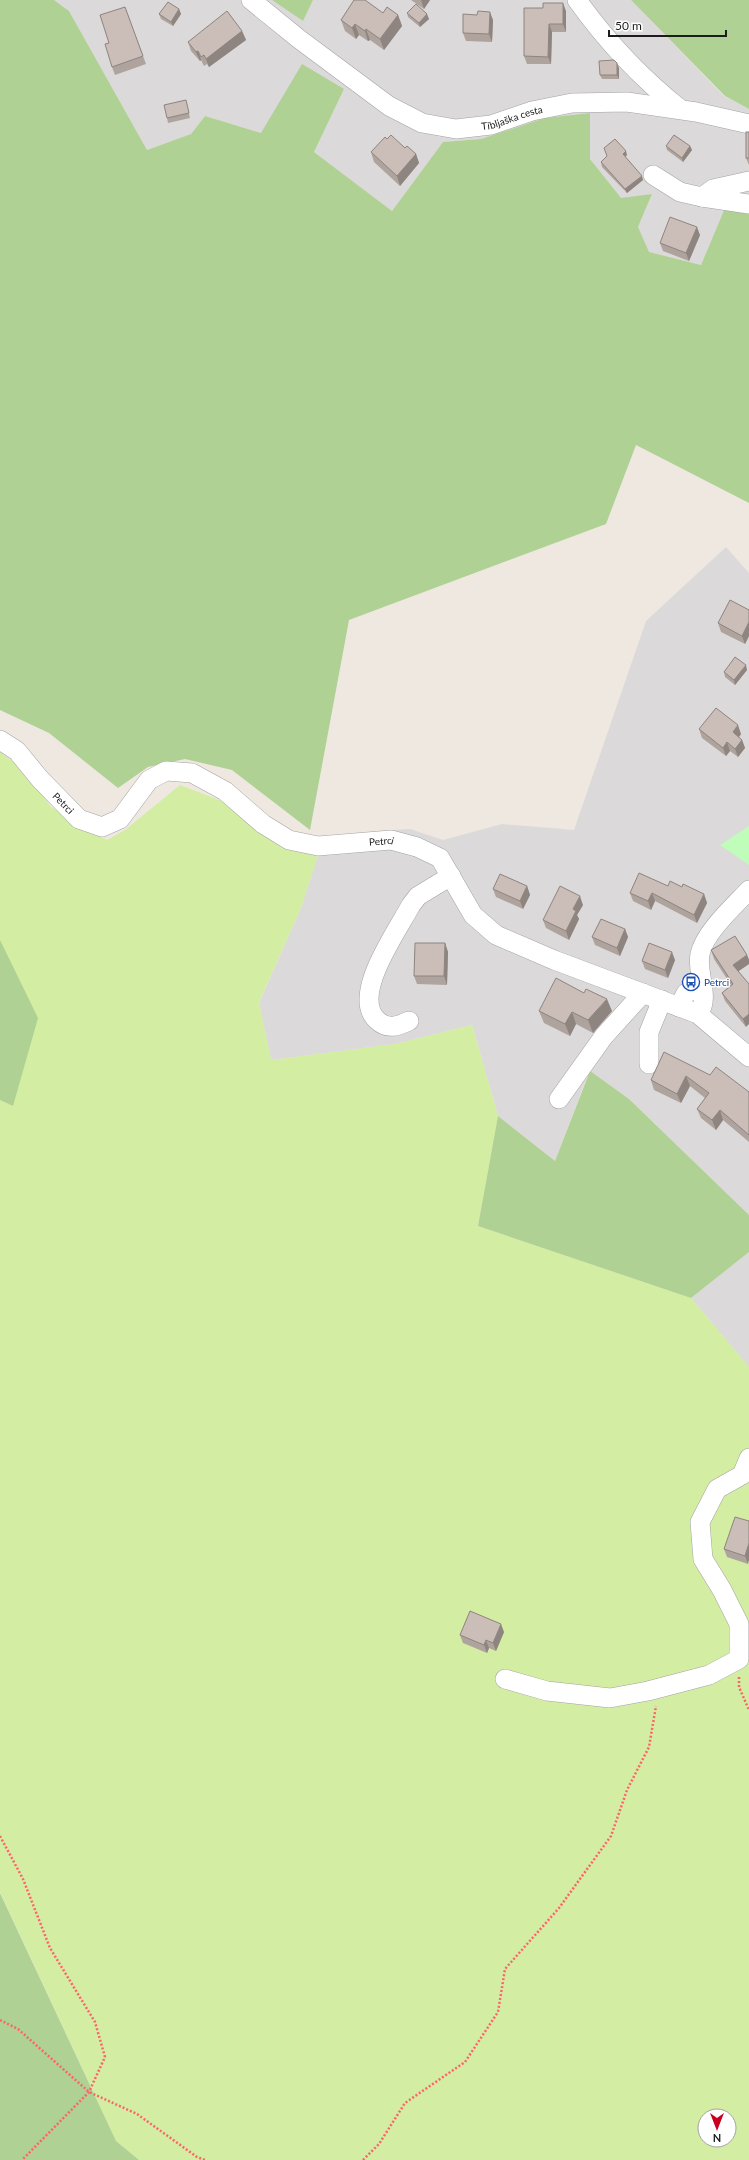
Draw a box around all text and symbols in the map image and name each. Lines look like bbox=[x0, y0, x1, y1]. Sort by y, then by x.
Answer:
scale bar bbox=[609, 12, 726, 38]
text: 50 m bbox=[615, 18, 642, 33]
street label: Tibljaška cesta bbox=[481, 103, 544, 132]
street label: Petrci bbox=[50, 790, 76, 816]
street label: Petrci bbox=[368, 834, 395, 848]
bus stop icon: Petrci bbox=[681, 972, 701, 992]
place label: Petrci bbox=[704, 976, 729, 988]
north arrow bbox=[697, 2108, 737, 2148]
text: N bbox=[713, 2132, 721, 2145]

